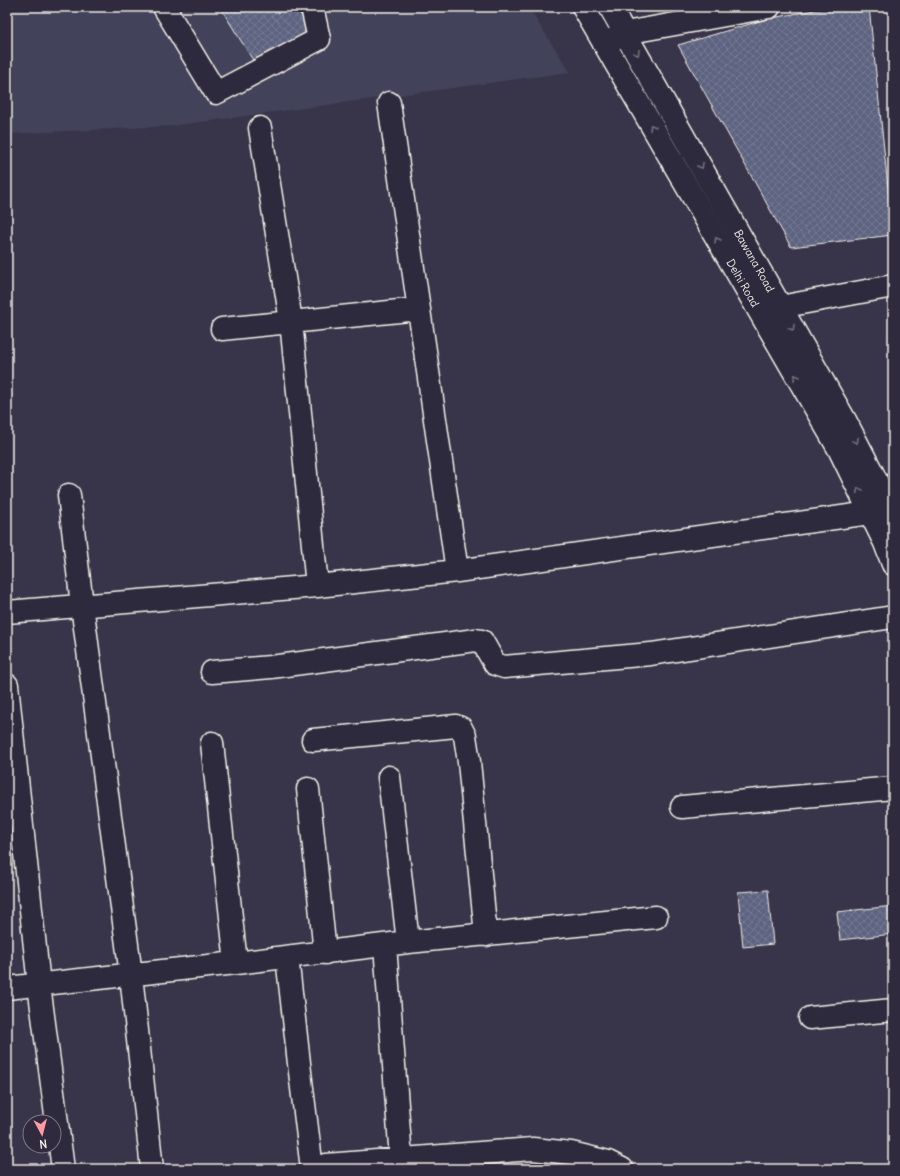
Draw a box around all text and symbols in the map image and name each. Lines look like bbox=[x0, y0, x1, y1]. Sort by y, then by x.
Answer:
one-way arrow bbox=[632, 49, 639, 56]
one-way arrow bbox=[650, 124, 657, 131]
one-way arrow bbox=[696, 162, 703, 169]
street label: Bawana Road bbox=[731, 227, 778, 295]
one-way arrow bbox=[715, 237, 722, 244]
street label: Delhi Road bbox=[723, 256, 763, 310]
one-way arrow bbox=[787, 324, 794, 331]
one-way arrow bbox=[794, 373, 801, 381]
one-way arrow bbox=[851, 437, 859, 444]
one-way arrow bbox=[856, 487, 864, 495]
north arrow bbox=[22, 1114, 62, 1154]
text: N bbox=[39, 1137, 48, 1151]

